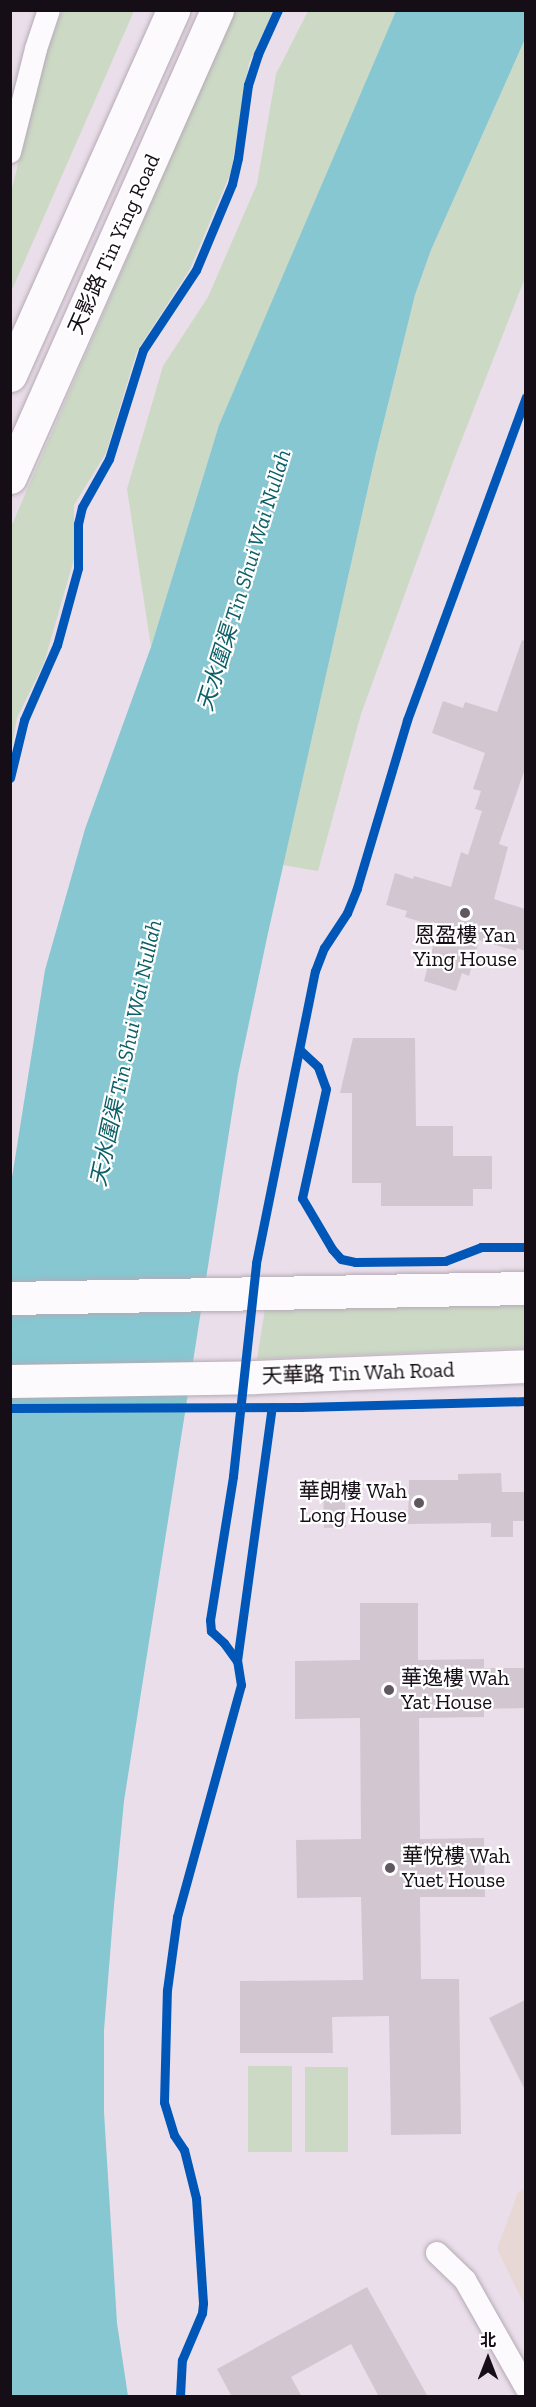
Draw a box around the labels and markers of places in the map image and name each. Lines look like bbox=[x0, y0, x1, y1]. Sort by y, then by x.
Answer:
marker: 恩盈樓 Yan Ying House bbox=[458, 906, 472, 920]
place label: 恩盈樓 Yan Ying House bbox=[413, 922, 517, 972]
place label: 華朗樓 Wah Long House bbox=[299, 1478, 407, 1528]
marker: 華朗樓 Wah Long House bbox=[412, 1496, 426, 1510]
place label: 華逸樓 Wah Yat House bbox=[401, 1665, 509, 1715]
marker: 華逸樓 Wah Yat House bbox=[382, 1683, 396, 1697]
place label: 華悅樓 Wah Yuet House bbox=[402, 1843, 510, 1893]
marker: 華悅樓 Wah Yuet House bbox=[383, 1861, 397, 1875]

